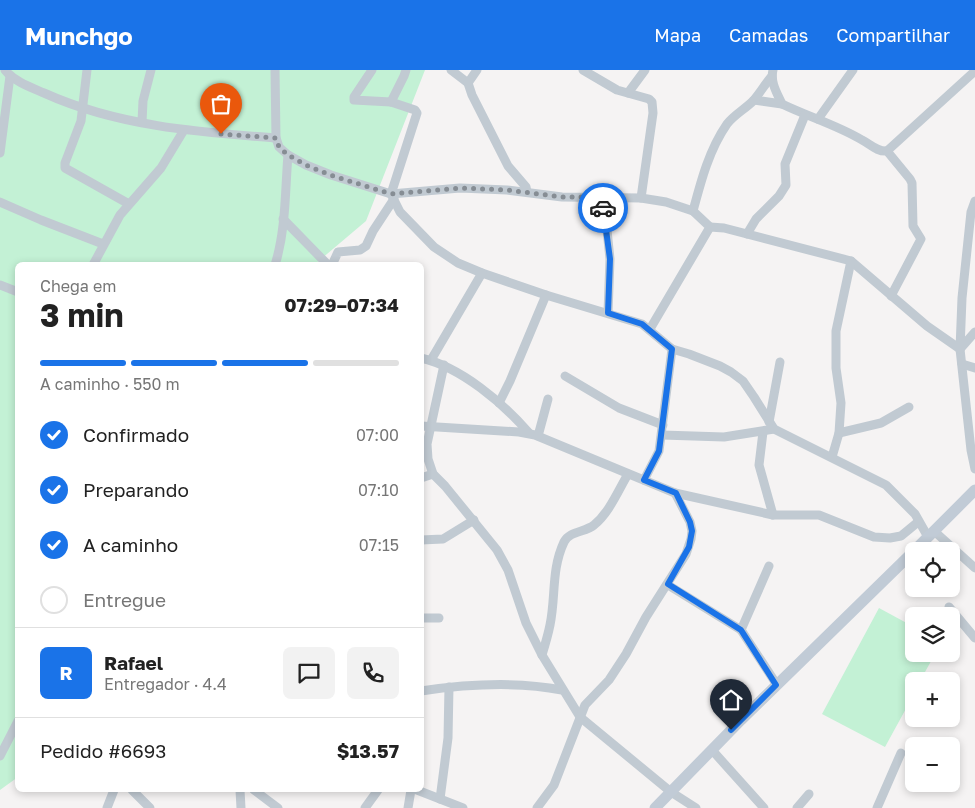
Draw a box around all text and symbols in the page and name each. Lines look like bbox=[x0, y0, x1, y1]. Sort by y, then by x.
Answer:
text: Munchgo bbox=[25, 21, 133, 50]
text: Mapa bbox=[654, 24, 701, 46]
text: Camadas bbox=[729, 24, 808, 46]
text: Compartilhar bbox=[836, 24, 950, 46]
pin bbox=[200, 83, 242, 134]
icon: bag bbox=[207, 90, 235, 118]
courier bbox=[578, 183, 628, 233]
icon: car bbox=[589, 194, 617, 222]
text: Chega em bbox=[40, 276, 116, 296]
text: 07:29–07:34 bbox=[284, 293, 399, 316]
text: 3 min bbox=[40, 296, 124, 334]
text: A caminho · 550 m bbox=[40, 374, 180, 394]
icon: check bbox=[40, 421, 68, 449]
text: Confirmado bbox=[83, 423, 189, 446]
text: 07:00 bbox=[356, 425, 399, 445]
icon: check bbox=[40, 476, 68, 504]
text: Preparando bbox=[83, 478, 189, 501]
text: 07:10 bbox=[358, 480, 399, 500]
icon: check bbox=[40, 531, 68, 559]
text: A caminho bbox=[83, 533, 178, 556]
text: 07:15 bbox=[359, 535, 399, 555]
map controls bbox=[905, 542, 960, 792]
button: locate bbox=[905, 542, 960, 597]
text: Entregue bbox=[83, 588, 166, 611]
button: layers bbox=[905, 607, 960, 662]
button: chat bbox=[283, 647, 335, 699]
button: phone bbox=[347, 647, 399, 699]
text: Rafael bbox=[104, 651, 163, 674]
text: R bbox=[59, 661, 73, 684]
button: + bbox=[905, 672, 960, 727]
text: Entregador · 4.4 bbox=[104, 674, 227, 694]
pin bbox=[710, 679, 752, 730]
icon: home bbox=[717, 686, 745, 714]
button: − bbox=[905, 737, 960, 792]
text: Pedido #6693 bbox=[40, 739, 166, 762]
text: $13.57 bbox=[337, 739, 399, 762]

